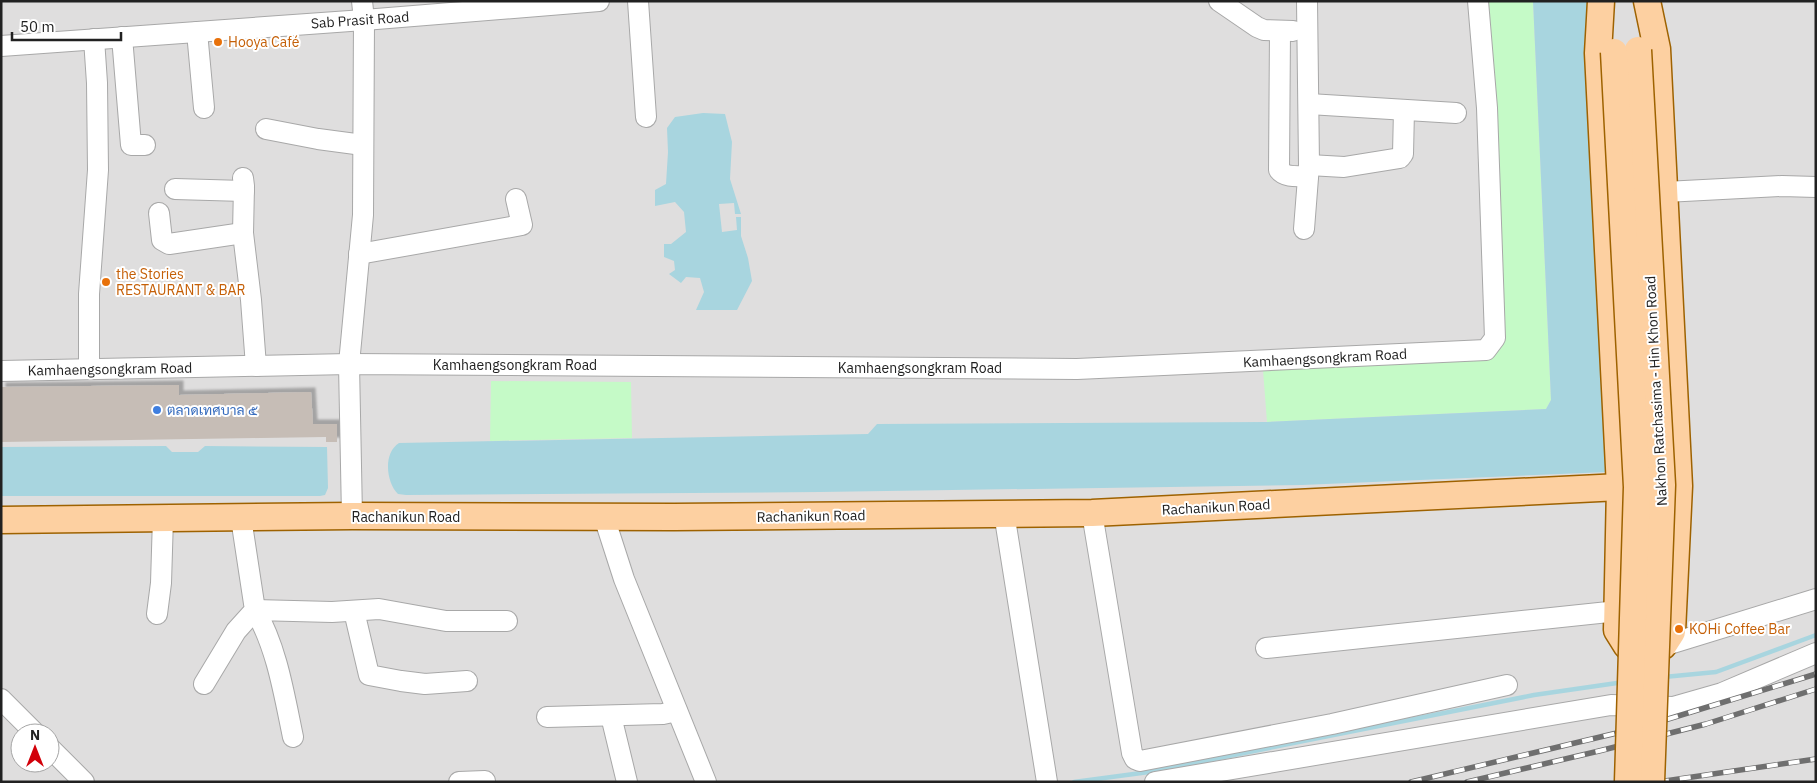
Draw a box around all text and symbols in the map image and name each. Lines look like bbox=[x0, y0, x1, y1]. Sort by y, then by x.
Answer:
street label: Sab Prasit Road bbox=[310, 8, 410, 32]
scale bar bbox=[12, 10, 121, 42]
text: 50 m bbox=[20, 17, 55, 36]
place label: Hooya Café bbox=[228, 33, 300, 51]
marker: Hooya Café bbox=[212, 36, 224, 48]
place label: the Stories RESTAURANT & BAR bbox=[116, 265, 246, 299]
street label: Nakhon Ratchasima - Hin Khon Road bbox=[1641, 275, 1671, 507]
marker: the Stories RESTAURANT & BAR bbox=[100, 276, 112, 288]
street label: Kamhaengsongkram Road bbox=[1242, 345, 1408, 371]
street label: Kamhaengsongkram Road bbox=[433, 356, 597, 374]
street label: Kamhaengsongkram Road bbox=[28, 359, 192, 379]
street label: Kamhaengsongkram Road bbox=[838, 359, 1002, 377]
place label: ตลาดเทศบาล ๕ bbox=[167, 401, 258, 419]
marker: ตลาดเทศบาล ๕ bbox=[151, 404, 163, 416]
street label: Rachanikun Road bbox=[1161, 495, 1271, 519]
street label: Rachanikun Road bbox=[756, 506, 866, 526]
street label: Rachanikun Road bbox=[352, 508, 460, 526]
place label: KOHi Coffee Bar bbox=[1689, 620, 1790, 638]
marker: KOHi Coffee Bar bbox=[1673, 623, 1685, 635]
north arrow bbox=[10, 723, 60, 773]
text: N bbox=[30, 726, 40, 744]

